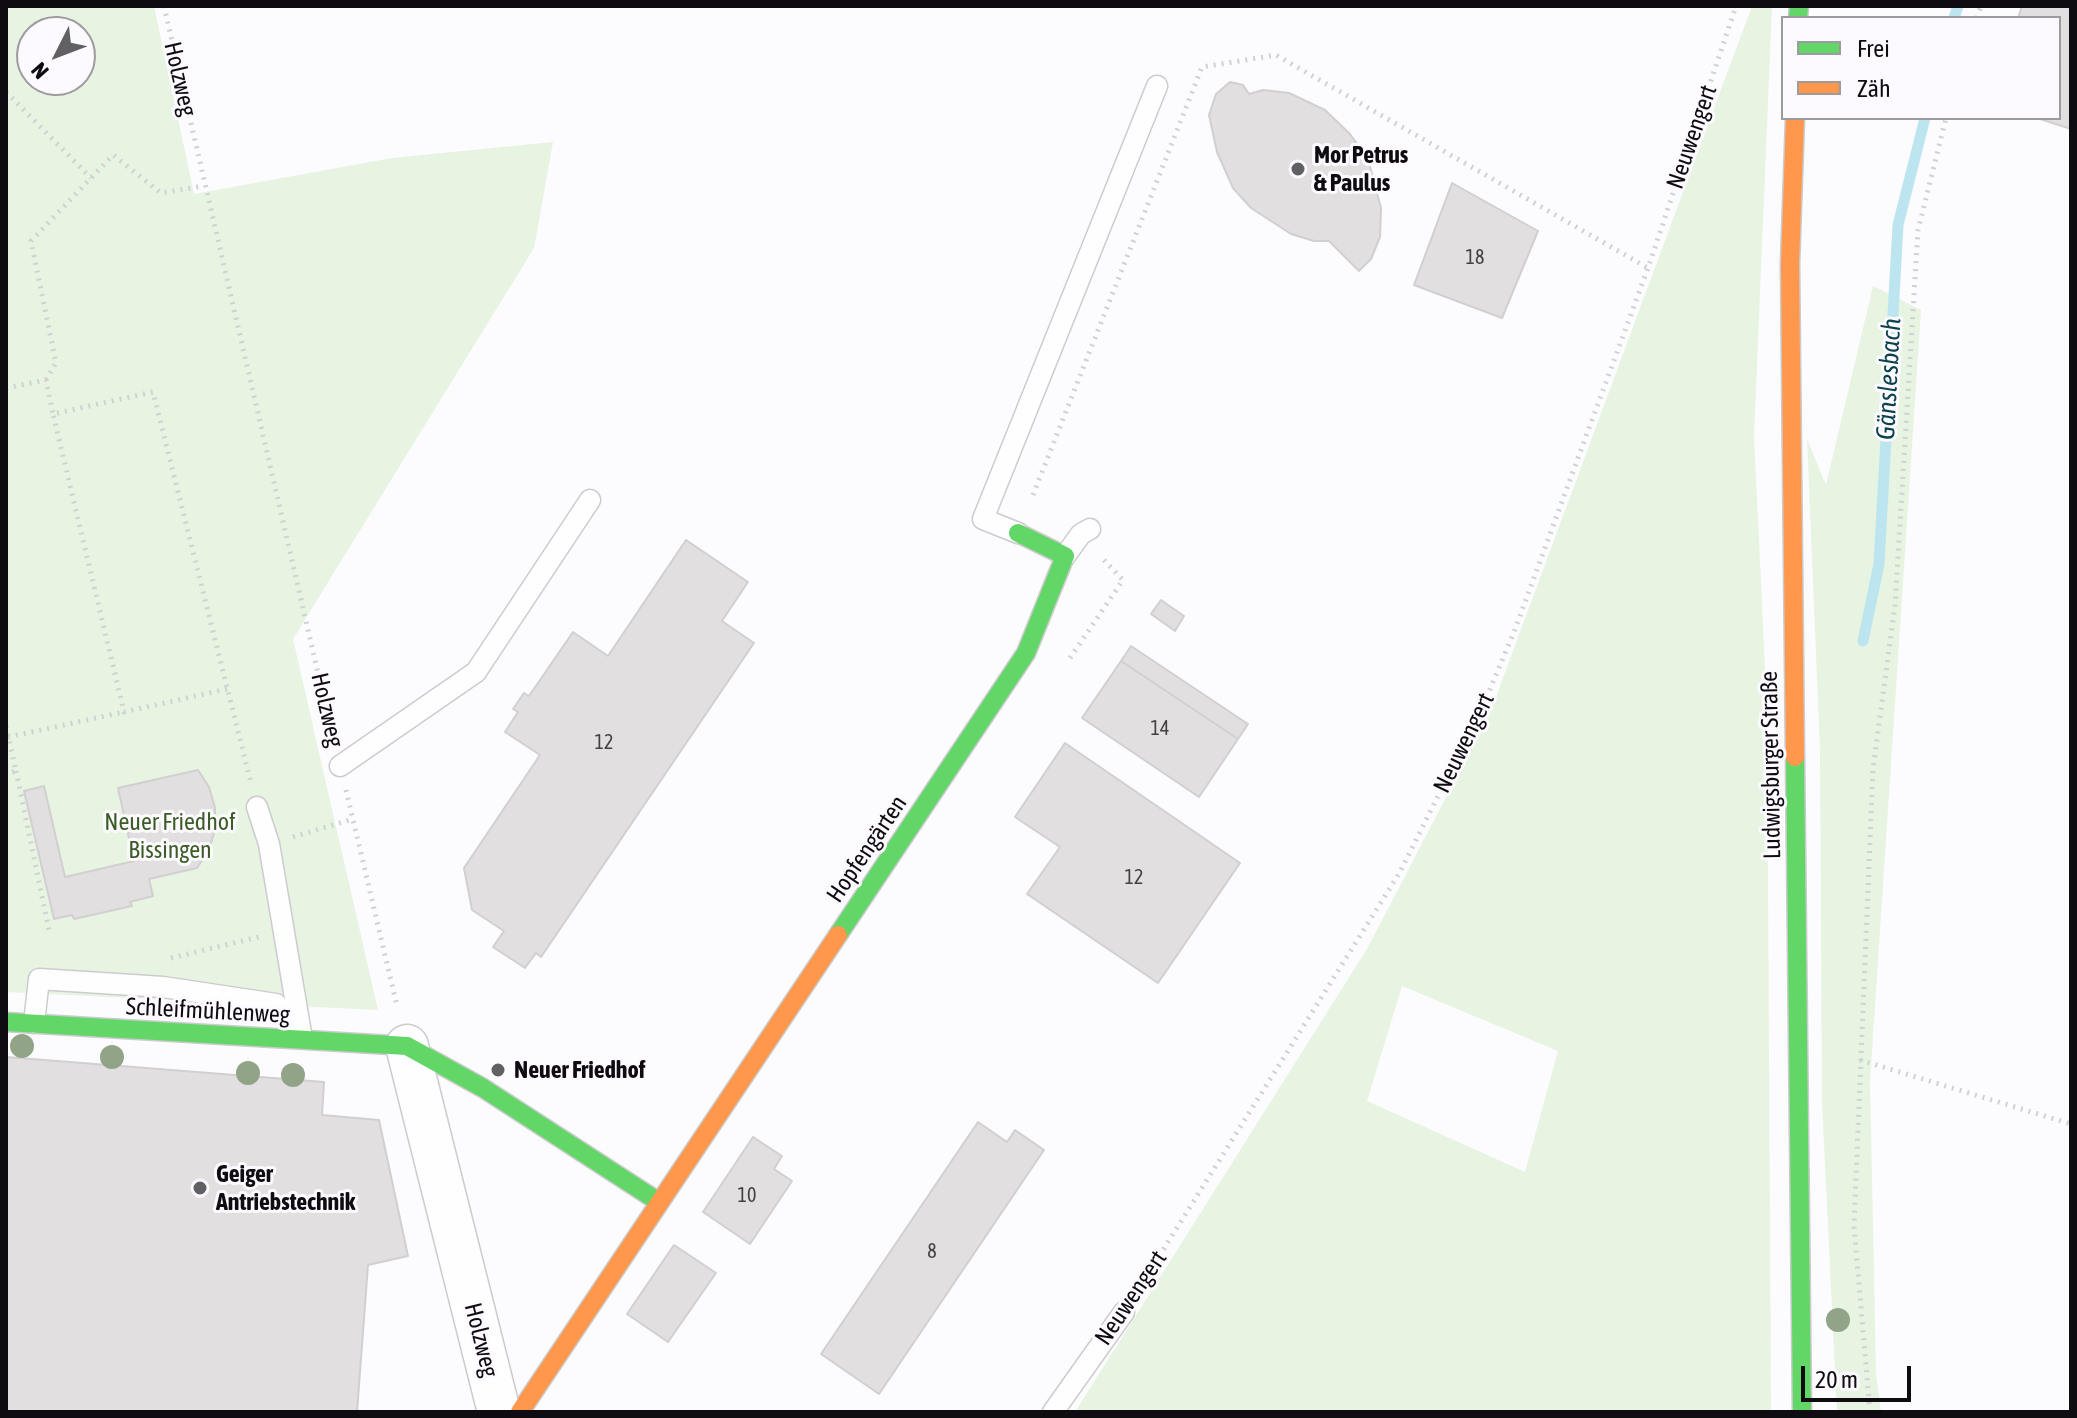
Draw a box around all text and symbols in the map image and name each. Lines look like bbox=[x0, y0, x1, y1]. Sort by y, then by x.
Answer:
north arrow bbox=[16, 16, 96, 96]
legend bbox=[1781, 16, 2061, 120]
text: Frei bbox=[1857, 35, 1890, 62]
street label: Holzweg bbox=[157, 39, 203, 119]
text: N bbox=[26, 57, 54, 84]
text: Zäh bbox=[1857, 75, 1891, 102]
street label: Neuwengert bbox=[1661, 81, 1723, 193]
place label: Mor Petrus & Paulus bbox=[1314, 141, 1408, 197]
marker: Mor Petrus & Paulus bbox=[1289, 160, 1307, 178]
house number: 18 bbox=[1466, 246, 1484, 270]
water label: Gänslesbach bbox=[1870, 317, 1908, 441]
street label: Holzweg bbox=[304, 670, 350, 750]
street label: Ludwigsburger Straße bbox=[1755, 671, 1787, 859]
street label: Neuwengert bbox=[1427, 688, 1501, 798]
house number: 14 bbox=[1151, 717, 1169, 741]
house number: 12 bbox=[595, 731, 613, 755]
street label: Hopfengärten bbox=[821, 790, 913, 908]
park label: Neuer Friedhof Bissingen bbox=[104, 808, 236, 864]
house number: 12 bbox=[1125, 866, 1143, 890]
street label: Schleifmühlenweg bbox=[125, 992, 291, 1030]
place label: Neuer Friedhof bbox=[514, 1056, 645, 1084]
marker: Neuer Friedhof bbox=[489, 1061, 507, 1079]
place label: Geiger Antriebstechnik bbox=[216, 1160, 355, 1216]
marker: Geiger Antriebstechnik bbox=[191, 1179, 209, 1197]
house number: 10 bbox=[738, 1184, 756, 1208]
house number: 8 bbox=[927, 1240, 937, 1264]
street label: Neuwengert bbox=[1089, 1245, 1173, 1351]
street label: Holzweg bbox=[458, 1300, 504, 1380]
scale bar bbox=[1805, 1350, 1915, 1400]
text: 20 m bbox=[1815, 1366, 1858, 1393]

